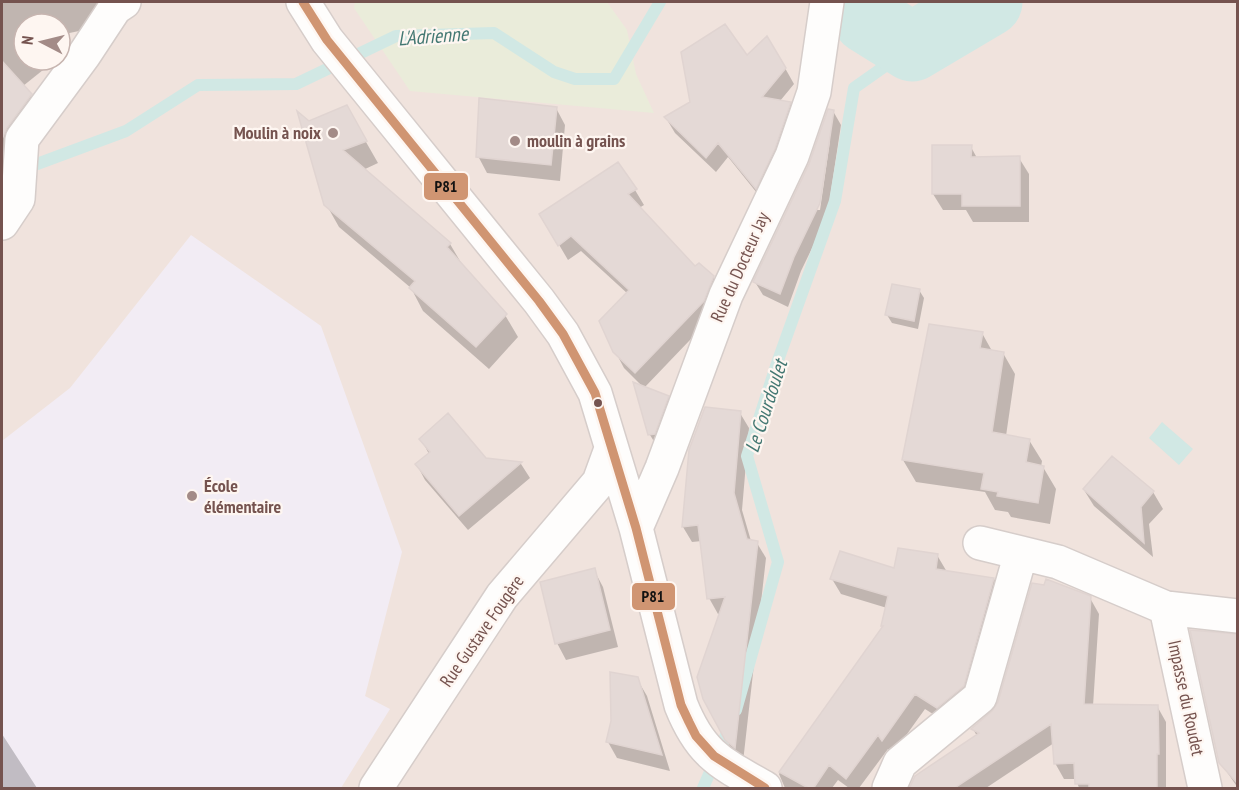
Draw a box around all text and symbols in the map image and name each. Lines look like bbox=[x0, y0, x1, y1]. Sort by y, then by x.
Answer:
north arrow bbox=[12, 12, 72, 72]
water label: L'Adrienne bbox=[397, 20, 471, 51]
text: N bbox=[17, 35, 38, 46]
place label: Moulin à noix bbox=[234, 121, 321, 144]
marker: Moulin à noix bbox=[326, 126, 340, 140]
place label: moulin à grains bbox=[527, 129, 625, 152]
marker: moulin à grains bbox=[508, 134, 522, 148]
line badge: P81 bbox=[423, 172, 469, 201]
text: P81 bbox=[435, 176, 457, 196]
street label: Rue du Docteur Jay bbox=[705, 208, 774, 325]
water label: Le Courdoulet bbox=[739, 354, 794, 456]
unlabelled marker bbox=[592, 397, 604, 409]
place label: École élémentaire bbox=[204, 474, 281, 518]
marker: École élémentaire bbox=[185, 489, 199, 503]
street label: Rue Gustave Fougère bbox=[434, 570, 529, 691]
line badge: P81 bbox=[631, 582, 676, 611]
text: P81 bbox=[642, 586, 664, 606]
street label: Impasse du Roudet bbox=[1163, 638, 1210, 758]

